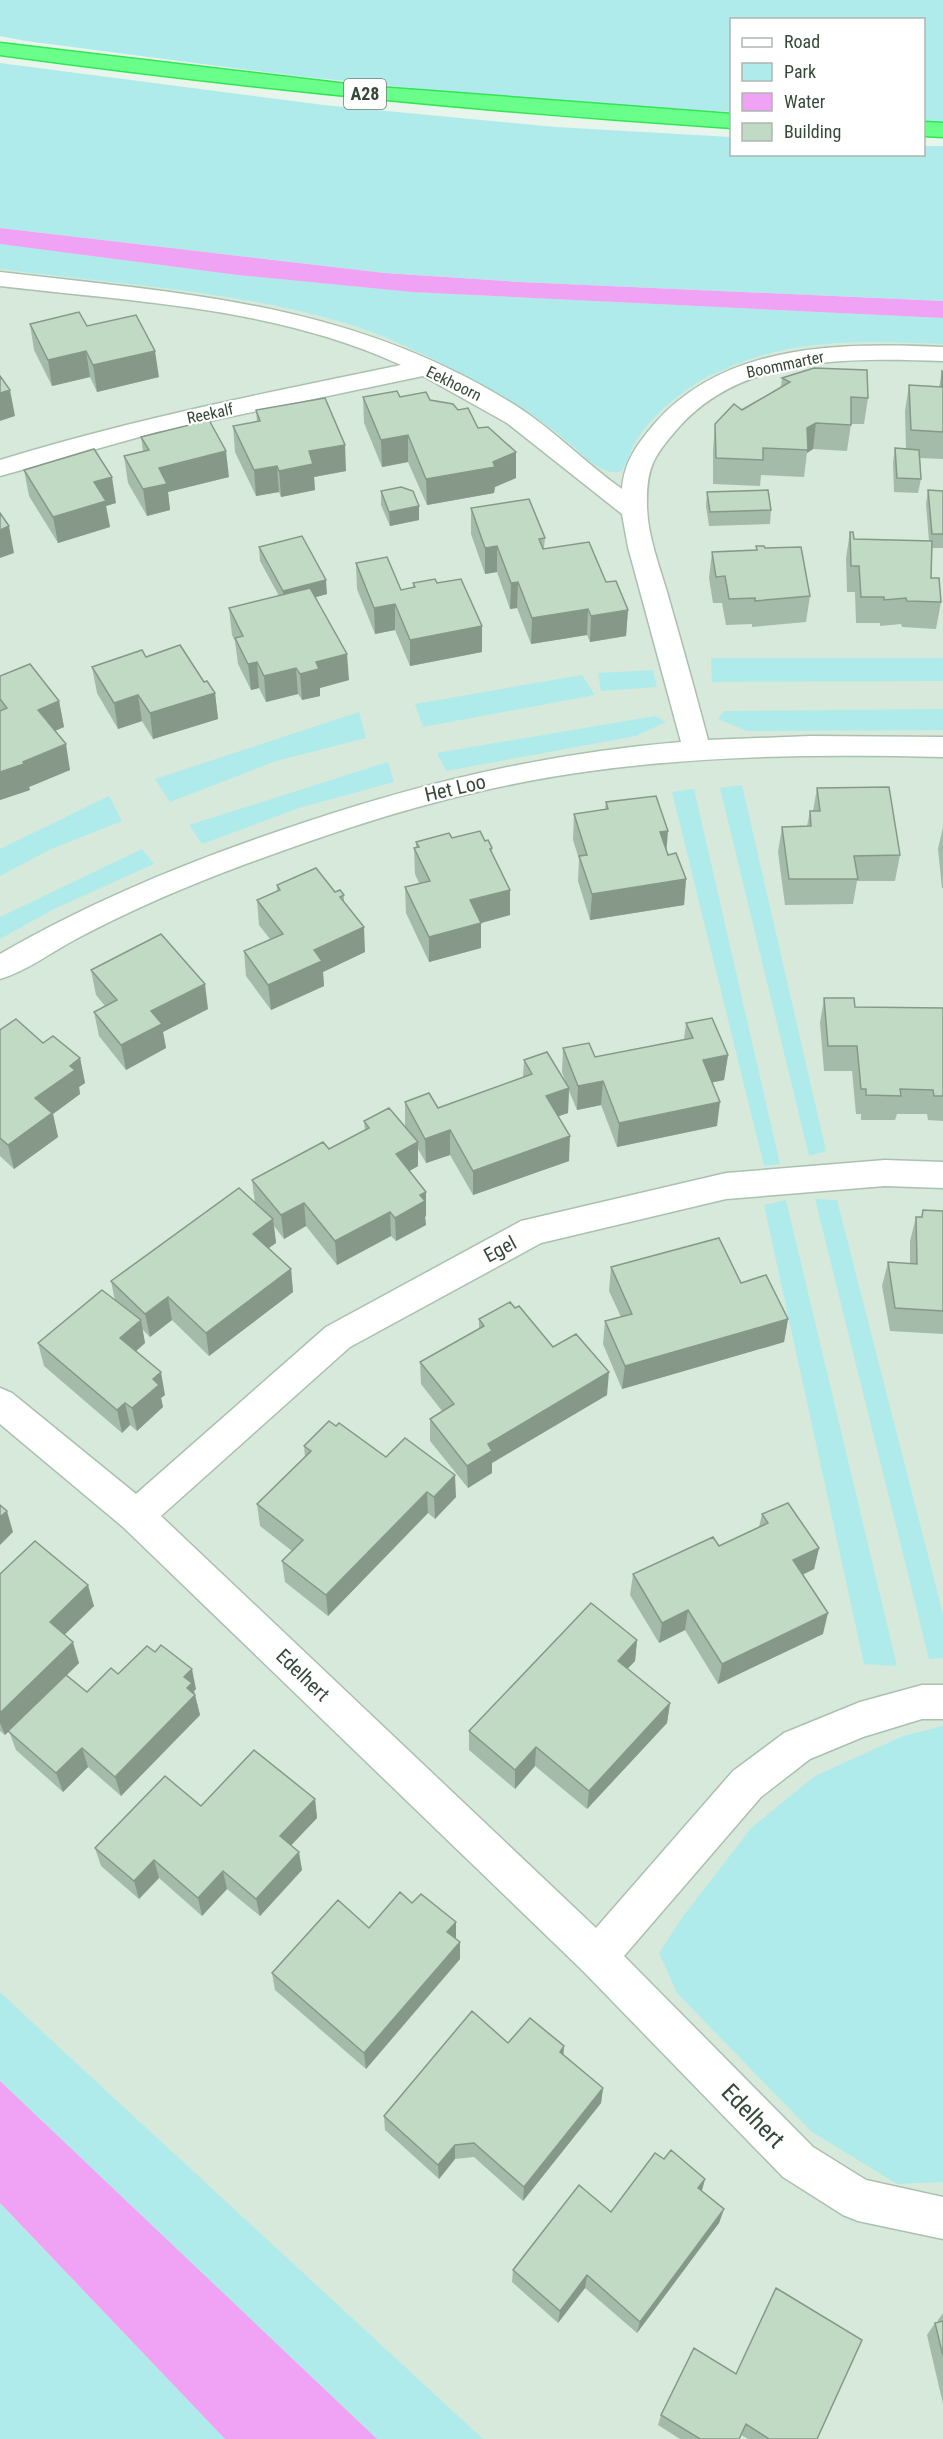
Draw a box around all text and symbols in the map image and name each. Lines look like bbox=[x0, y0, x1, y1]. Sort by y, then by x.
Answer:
legend bbox=[730, 18, 925, 156]
text: Road bbox=[784, 31, 820, 52]
text: Park bbox=[784, 61, 816, 82]
road number: A28 bbox=[344, 79, 386, 109]
text: Water bbox=[784, 91, 826, 112]
text: Building bbox=[784, 121, 841, 142]
street label: Boommarter bbox=[745, 347, 826, 382]
street label: Eekhoorn bbox=[423, 362, 484, 405]
street label: Reekalf bbox=[185, 399, 235, 428]
street label: Het Loo bbox=[422, 769, 488, 807]
street label: Egel bbox=[480, 1231, 520, 1267]
street label: Edelhert bbox=[271, 1644, 335, 1706]
street label: Edelhert bbox=[716, 2078, 790, 2154]

